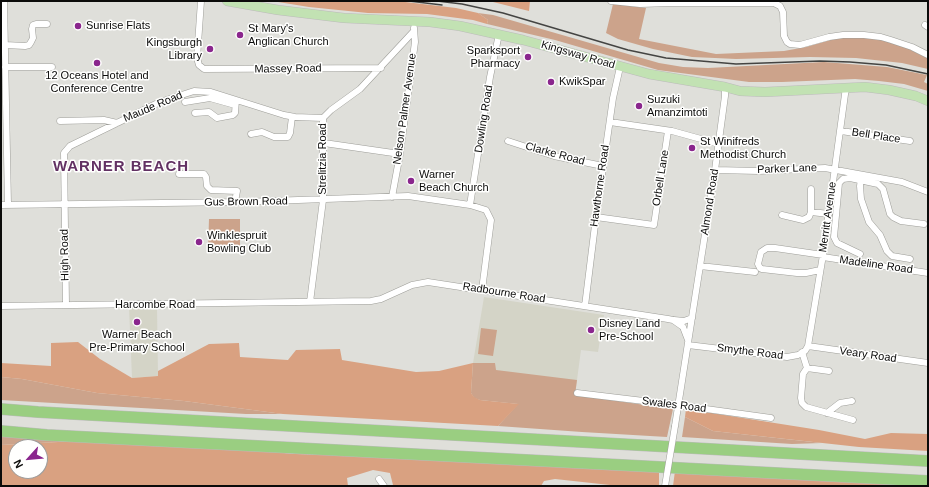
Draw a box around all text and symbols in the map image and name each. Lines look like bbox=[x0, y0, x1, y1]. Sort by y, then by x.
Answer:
place label: Sunrise Flats bbox=[86, 19, 150, 33]
marker: Sunrise Flats bbox=[73, 21, 83, 31]
place label: St Mary's Anglican Church bbox=[248, 22, 329, 48]
marker: St Mary's Anglican Church bbox=[235, 30, 245, 40]
place label: Kingsburgh Library bbox=[146, 36, 202, 62]
street label: Kingsway Road bbox=[539, 38, 617, 72]
marker: Kingsburgh Library bbox=[205, 44, 215, 54]
place label: Sparksport Pharmacy bbox=[467, 44, 520, 70]
street label: Nelson Palmer Avenue bbox=[391, 52, 419, 166]
marker: Sparksport Pharmacy bbox=[523, 52, 533, 62]
marker: 12 Oceans Hotel and Conference Centre bbox=[92, 58, 102, 68]
street label: Massey Road bbox=[254, 62, 322, 76]
place label: 12 Oceans Hotel and Conference Centre bbox=[45, 69, 149, 95]
place label: KwikSpar bbox=[559, 75, 605, 89]
marker: KwikSpar bbox=[546, 77, 556, 87]
street label: Dowling Road bbox=[472, 84, 496, 154]
street label: Maude Road bbox=[121, 89, 185, 125]
place label: Suzuki Amanzimtoti bbox=[647, 93, 708, 119]
marker: Suzuki Amanzimtoti bbox=[634, 101, 644, 111]
street label: Strelitzia Road bbox=[316, 123, 330, 195]
street label: Bell Place bbox=[851, 126, 901, 146]
place label: St Winifreds Methodist Church bbox=[700, 135, 786, 161]
street label: Clarke Road bbox=[524, 140, 586, 168]
marker: St Winifreds Methodist Church bbox=[687, 143, 697, 153]
street label: Hawthorne Road bbox=[588, 144, 612, 228]
street label: Orbell Lane bbox=[650, 149, 672, 207]
district label: WARNER BEACH bbox=[53, 158, 189, 176]
street label: Parker Lane bbox=[757, 161, 817, 177]
place label: Warner Beach Church bbox=[419, 168, 489, 194]
street label: Almond Road bbox=[698, 168, 722, 236]
marker: Warner Beach Church bbox=[406, 176, 416, 186]
street label: Merritt Avenue bbox=[817, 181, 839, 253]
street label: Gus Brown Road bbox=[204, 195, 288, 209]
street label: High Road bbox=[58, 229, 72, 281]
place label: Winklespruit Bowling Club bbox=[207, 229, 271, 255]
marker: Winklespruit Bowling Club bbox=[194, 237, 204, 247]
street label: Madeline Road bbox=[838, 253, 914, 277]
street label: Radbourne Road bbox=[462, 280, 546, 306]
street label: Harcombe Road bbox=[115, 298, 195, 312]
marker: Warner Beach Pre-Primary School bbox=[132, 317, 142, 327]
place label: Disney Land Pre-School bbox=[599, 317, 660, 343]
marker: Disney Land Pre-School bbox=[586, 325, 596, 335]
place label: Warner Beach Pre-Primary School bbox=[89, 328, 185, 354]
street label: Smythe Road bbox=[716, 341, 784, 363]
street label: Veary Road bbox=[839, 344, 897, 366]
street label: Swales Road bbox=[641, 394, 707, 416]
north arrow bbox=[8, 439, 48, 479]
text: N bbox=[11, 458, 25, 470]

